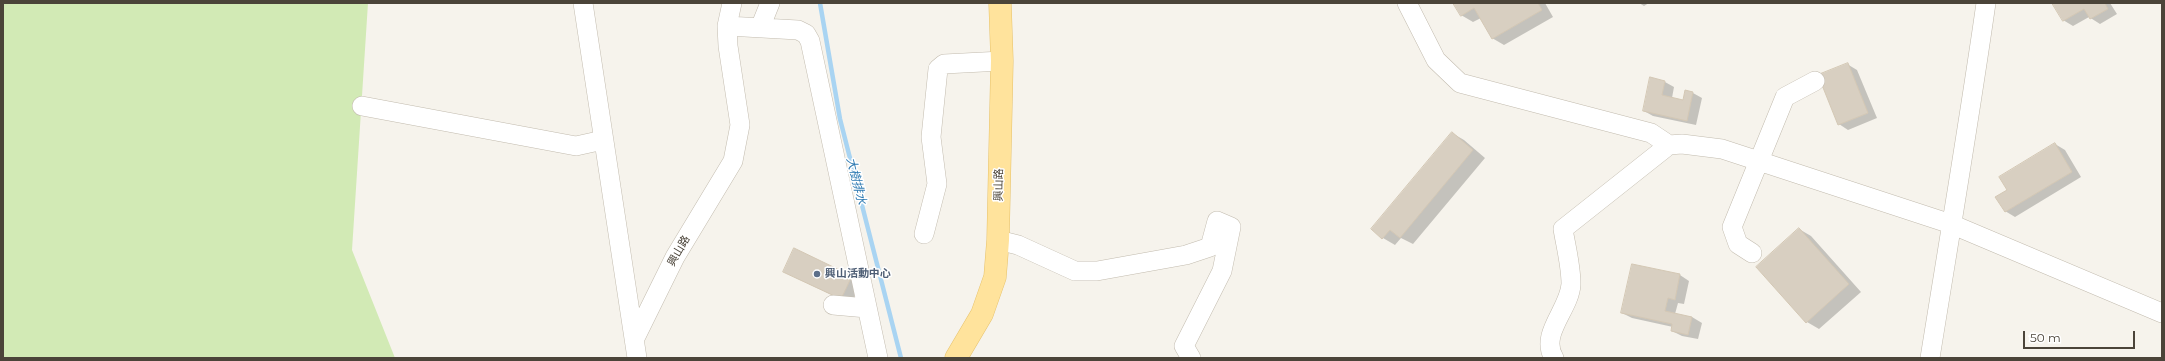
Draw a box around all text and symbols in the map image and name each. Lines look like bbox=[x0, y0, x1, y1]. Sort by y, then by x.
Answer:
water label: 大樹排水 bbox=[843, 156, 869, 206]
street label: 興山路 bbox=[992, 168, 1006, 202]
street label: 興山路 bbox=[665, 233, 693, 269]
place label: 興山活動中心 bbox=[825, 267, 891, 281]
marker: 興山活動中心 bbox=[812, 269, 822, 279]
scale bar bbox=[2025, 323, 2137, 349]
text: 50 m bbox=[2030, 330, 2061, 345]

